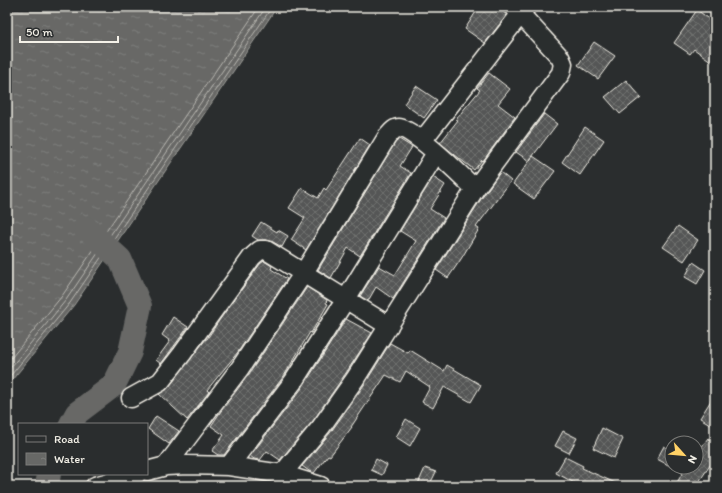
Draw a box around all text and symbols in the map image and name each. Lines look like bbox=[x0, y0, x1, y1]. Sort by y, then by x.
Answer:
scale bar bbox=[20, 18, 118, 44]
text: 50 m bbox=[26, 25, 52, 39]
legend bbox=[18, 423, 148, 475]
text: Road bbox=[54, 432, 80, 446]
north arrow bbox=[664, 435, 704, 475]
text: Water bbox=[54, 452, 85, 466]
text: N bbox=[685, 453, 700, 466]

